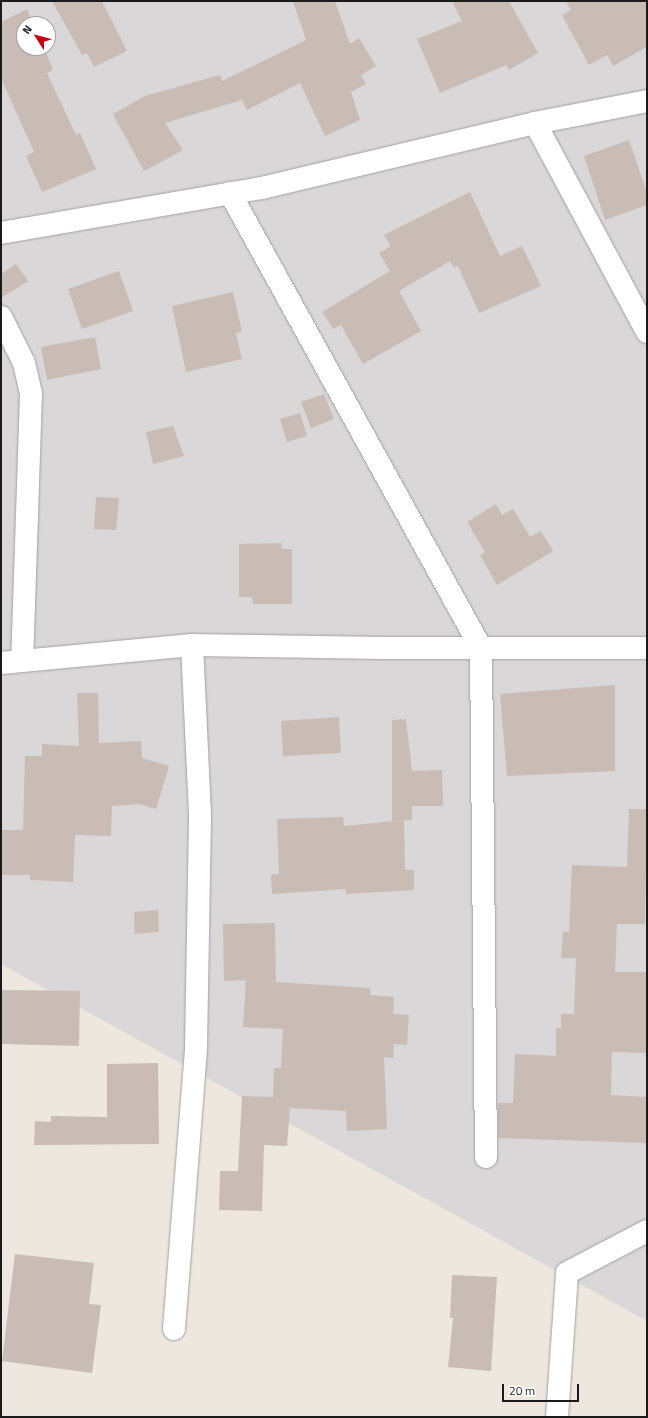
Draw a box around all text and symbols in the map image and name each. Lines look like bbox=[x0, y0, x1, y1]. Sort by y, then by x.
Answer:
north arrow bbox=[16, 16, 56, 56]
text: N bbox=[18, 22, 36, 37]
scale bar bbox=[504, 1376, 581, 1402]
text: 20 m bbox=[509, 1381, 535, 1400]

